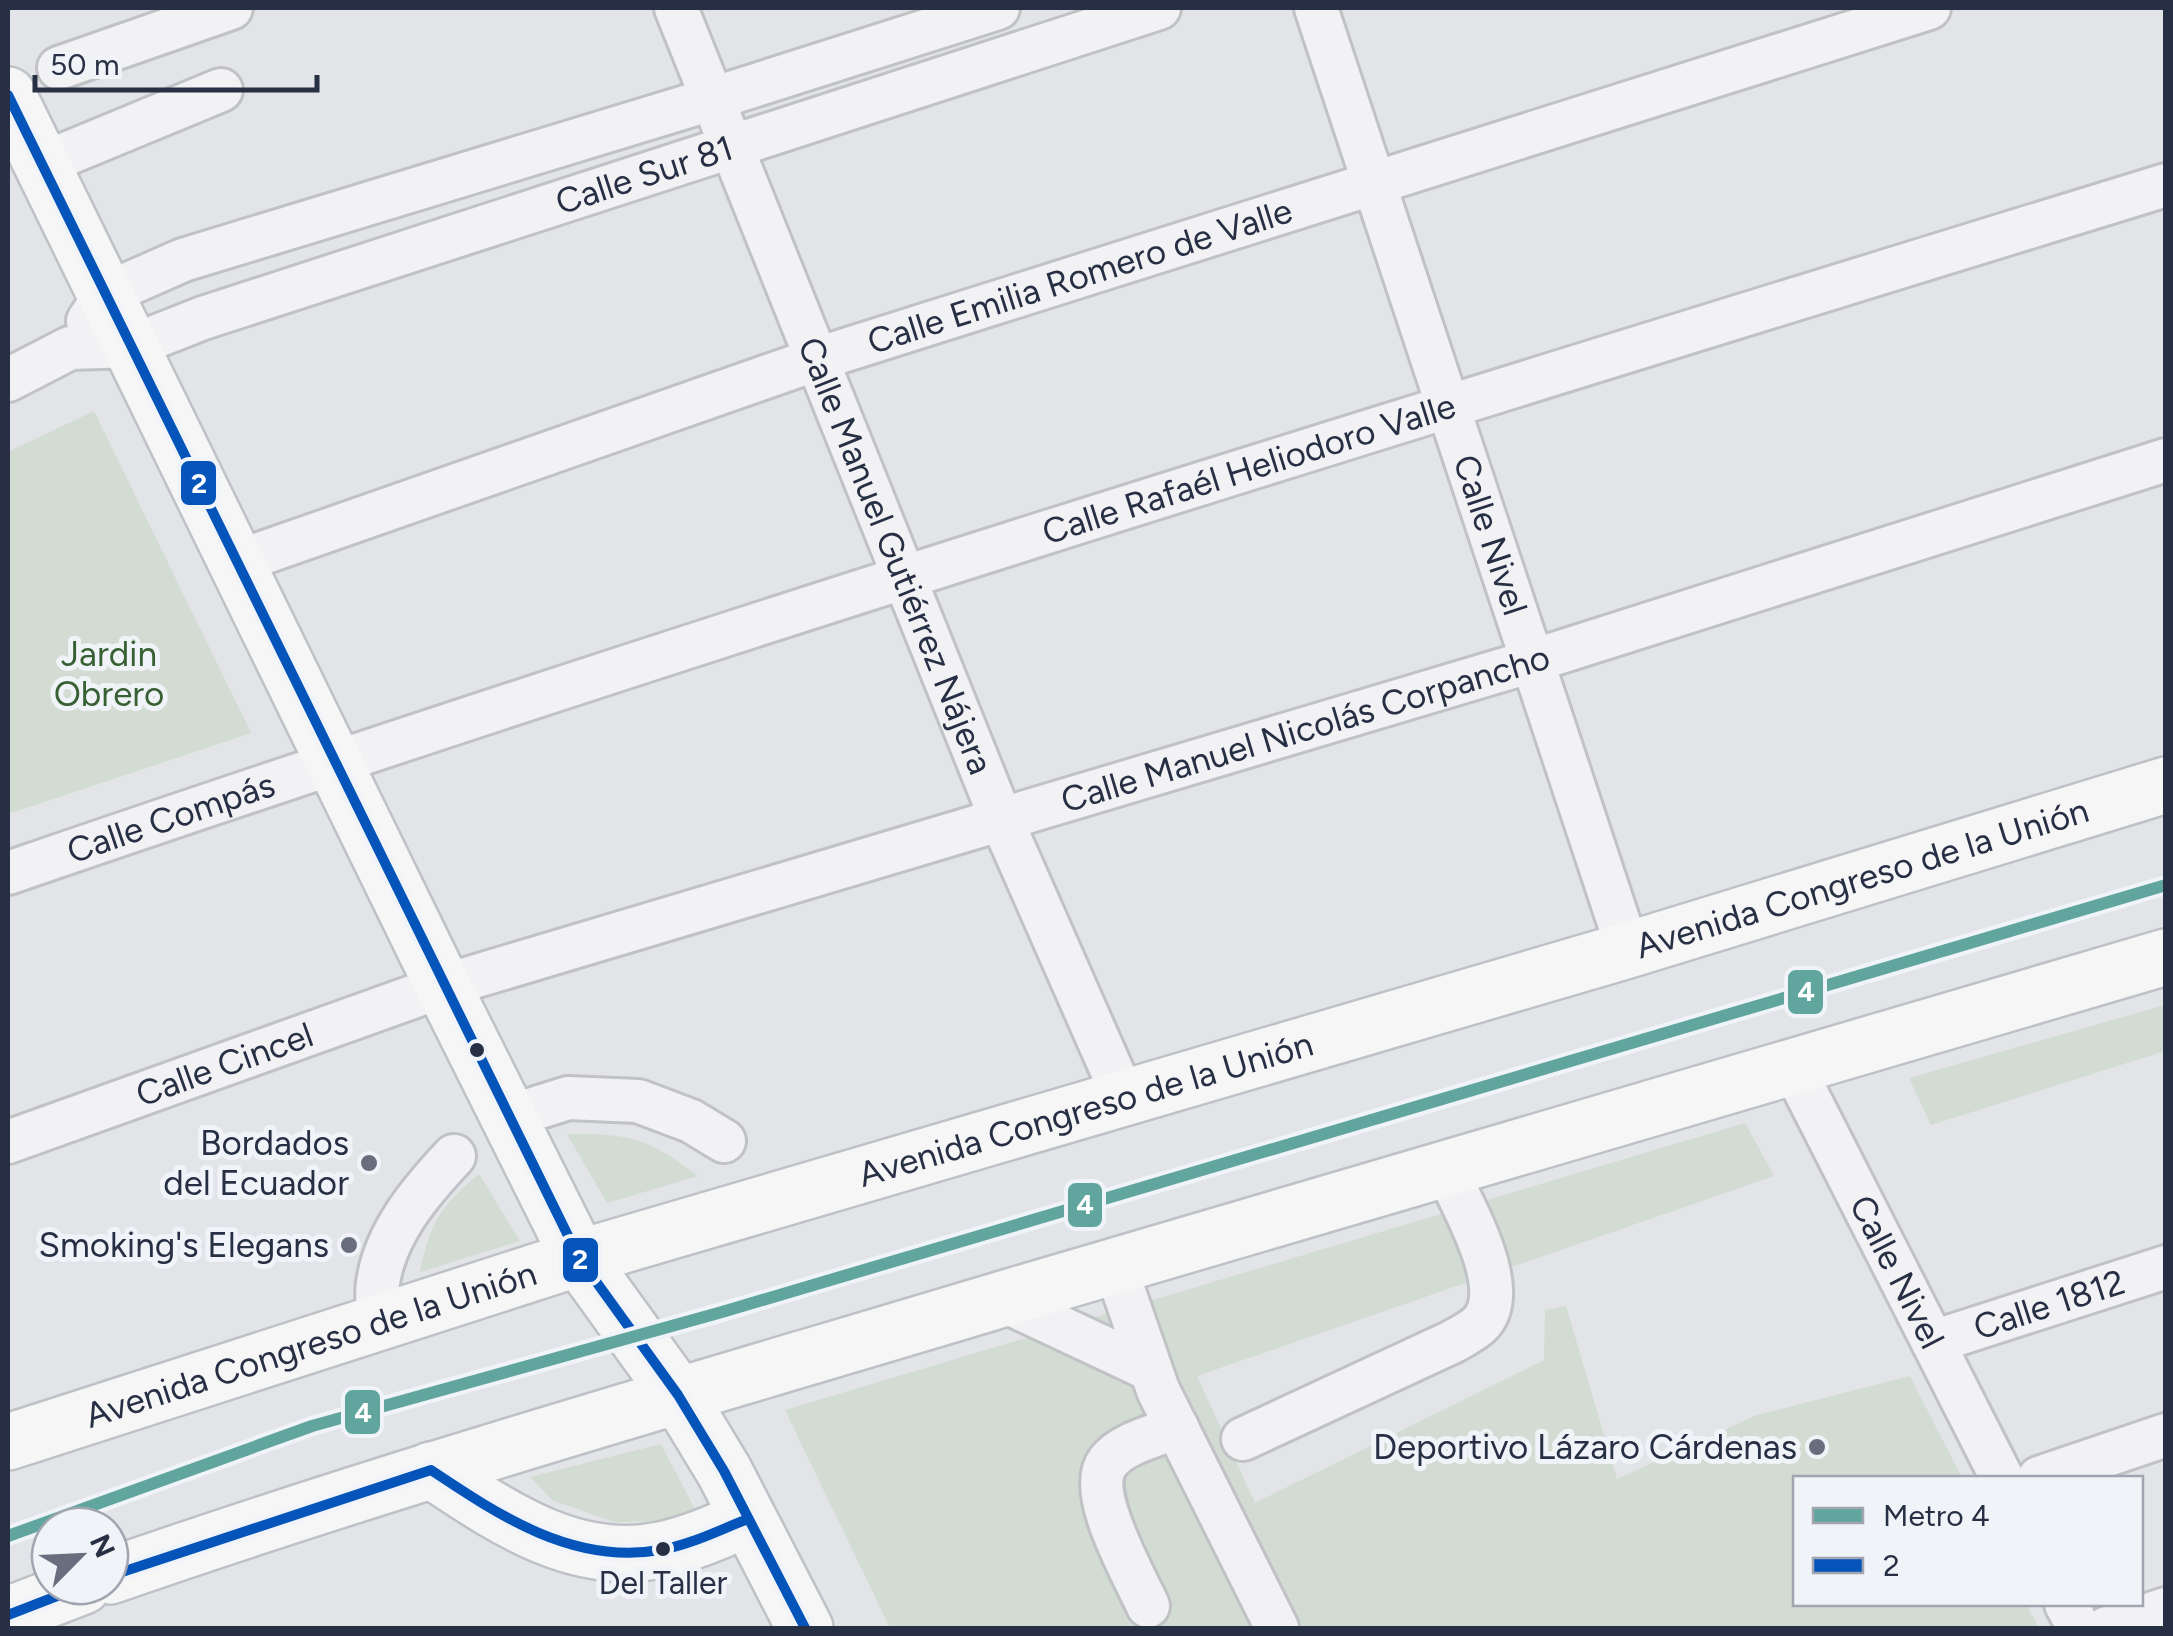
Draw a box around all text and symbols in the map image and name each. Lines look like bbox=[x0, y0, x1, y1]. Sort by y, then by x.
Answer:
scale bar bbox=[35, 30, 318, 92]
text: 50 m bbox=[50, 46, 119, 83]
street label: Calle Sur 81 bbox=[550, 127, 738, 223]
street label: Calle Emilia Romero de Valle bbox=[862, 189, 1297, 363]
street label: Calle Manuel Gutiérrez Nájera bbox=[789, 331, 1002, 780]
street label: Calle Rafaél Heliodoro Valle bbox=[1037, 384, 1461, 553]
street label: Calle Nivel bbox=[1444, 449, 1537, 620]
line badge: 2 bbox=[179, 459, 218, 507]
text: 2 bbox=[191, 466, 207, 500]
park label: Jardin Obrero bbox=[54, 633, 164, 715]
street label: Calle Manuel Nicolás Corpancho bbox=[1056, 636, 1555, 821]
street label: Calle Compás bbox=[62, 763, 280, 872]
street label: Avenida Congreso de la Unión bbox=[1630, 789, 2094, 967]
line badge: 4 bbox=[1786, 968, 1825, 1016]
text: 4 bbox=[1797, 974, 1815, 1008]
street label: Calle Cincel bbox=[130, 1013, 319, 1115]
street label: Avenida Congreso de la Unión bbox=[854, 1023, 1318, 1196]
unlabelled marker bbox=[467, 1040, 487, 1060]
place label: Bordados del Ecuador bbox=[163, 1122, 349, 1204]
marker: Bordados del Ecuador bbox=[358, 1152, 380, 1174]
line badge: 4 bbox=[1066, 1181, 1104, 1229]
text: 4 bbox=[1076, 1187, 1094, 1221]
street label: Calle Nivel bbox=[1841, 1188, 1954, 1355]
place label: Smoking's Elegans bbox=[39, 1224, 329, 1266]
marker: Smoking's Elegans bbox=[338, 1234, 360, 1256]
line badge: 2 bbox=[561, 1236, 600, 1284]
text: 2 bbox=[572, 1242, 588, 1276]
street label: Avenida Congreso de la Unión bbox=[80, 1252, 542, 1437]
street label: Calle 1812 bbox=[1968, 1261, 2130, 1349]
line badge: 4 bbox=[343, 1388, 382, 1436]
text: 4 bbox=[354, 1395, 372, 1429]
place label: Deportivo Lázaro Cárdenas bbox=[1373, 1426, 1797, 1468]
marker: Deportivo Lázaro Cárdenas bbox=[1806, 1436, 1828, 1458]
legend bbox=[1793, 1476, 2143, 1606]
text: Metro 4 bbox=[1883, 1497, 1990, 1534]
north arrow bbox=[30, 1506, 130, 1606]
text: N bbox=[83, 1529, 123, 1563]
marker: Del Taller bbox=[653, 1539, 673, 1559]
text: 2 bbox=[1883, 1547, 1900, 1584]
place label: Del Taller bbox=[599, 1564, 728, 1602]

